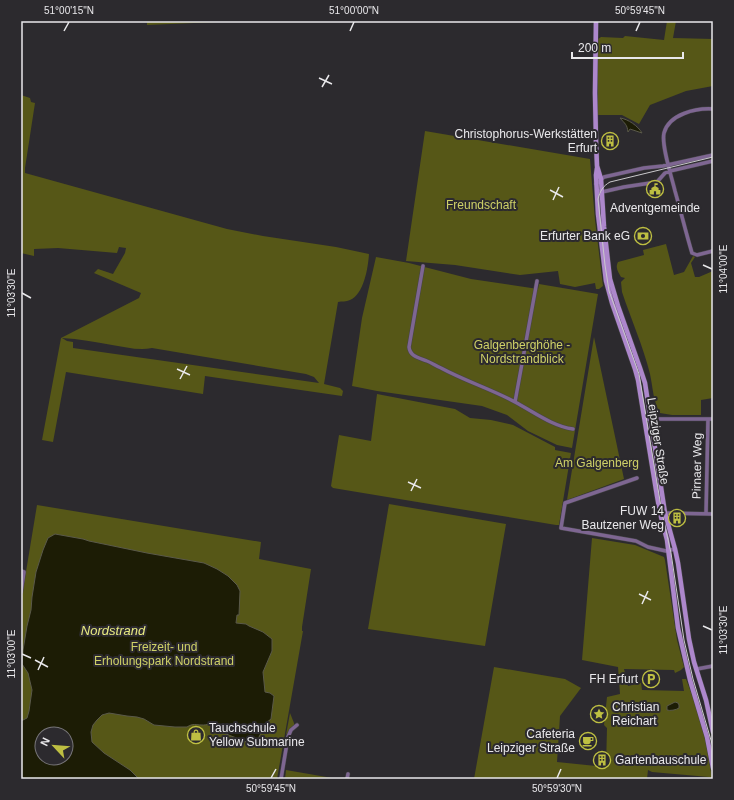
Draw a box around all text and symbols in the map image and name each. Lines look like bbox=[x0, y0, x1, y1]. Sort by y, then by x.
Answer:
text: 51°00'15"N bbox=[44, 5, 94, 16]
text: 51°00'00"N bbox=[329, 5, 379, 16]
text: 50°59'45"N bbox=[615, 5, 665, 16]
scale bar bbox=[572, 34, 683, 60]
text: 200 m bbox=[578, 41, 611, 55]
place label: Christophorus-Werkstätten Erfurt bbox=[455, 127, 598, 155]
building icon: Christophorus-Werkstätten Erfurt bbox=[600, 131, 620, 151]
public building icon: Adventgemeinde bbox=[645, 179, 665, 199]
park label: Freundschaft bbox=[446, 198, 517, 212]
place label: Adventgemeinde bbox=[610, 201, 700, 215]
bank icon: Erfurter Bank eG bbox=[633, 226, 653, 246]
place label: Erfurter Bank eG bbox=[540, 229, 630, 243]
text: 11°04'00"E bbox=[718, 244, 729, 293]
text: 11°03'30"E bbox=[6, 268, 17, 317]
park label: Galgenberghöhe - Nordstrandblick bbox=[474, 338, 570, 366]
street label: Leipziger Straße bbox=[644, 396, 672, 486]
street label: Pirnaer Weg bbox=[689, 433, 705, 499]
park label: Am Galgenberg bbox=[555, 456, 639, 470]
place label: FUW 14 Bautzener Weg bbox=[582, 504, 664, 532]
building icon: FUW 14 Bautzener Weg bbox=[667, 508, 687, 528]
text: 11°03'30"E bbox=[718, 605, 729, 654]
water label: Nordstrand bbox=[81, 623, 146, 638]
text: 11°03'00"E bbox=[6, 629, 17, 678]
park label: Freizeit- und Erholungspark Nordstrand bbox=[94, 640, 234, 668]
parking icon: FH Erfurt bbox=[641, 669, 661, 689]
place label: FH Erfurt bbox=[589, 672, 639, 686]
place label: Christian Reichart bbox=[612, 700, 659, 728]
place icon: Christian Reichart bbox=[589, 704, 609, 724]
place label: Tauchschule Yellow Submarine bbox=[209, 721, 305, 749]
shop icon: Tauchschule Yellow Submarine bbox=[186, 725, 206, 745]
north arrow bbox=[34, 726, 74, 766]
place label: Cafeteria Leipziger Straße bbox=[487, 727, 575, 755]
cafe icon: Cafeteria Leipziger Straße bbox=[578, 731, 598, 751]
text: N bbox=[38, 735, 52, 748]
building icon: Gartenbauschule bbox=[592, 750, 612, 770]
place label: Gartenbauschule bbox=[615, 753, 707, 767]
text: 50°59'45"N bbox=[246, 783, 296, 794]
text: 50°59'30"N bbox=[532, 783, 582, 794]

